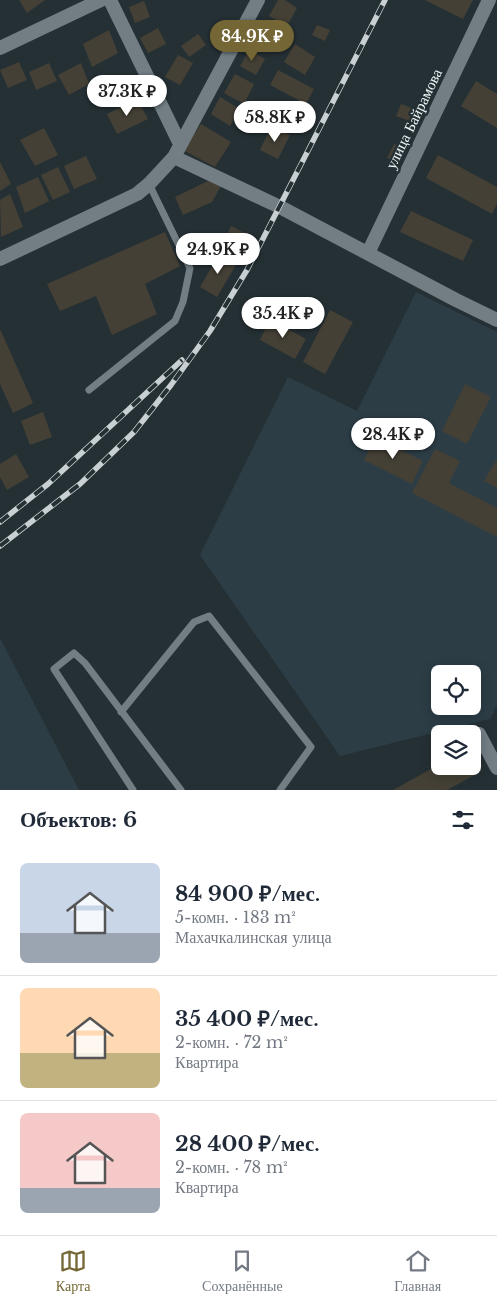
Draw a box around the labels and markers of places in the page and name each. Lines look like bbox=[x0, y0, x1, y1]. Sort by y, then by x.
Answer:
pin: 84.9K ₽ bbox=[206, 20, 298, 62]
pin: 37.3K ₽ bbox=[81, 74, 173, 117]
pin: 58.8K ₽ bbox=[229, 100, 321, 143]
pin: 24.9K ₽ bbox=[172, 232, 264, 275]
pin: 35.4K ₽ bbox=[237, 296, 329, 339]
pin: 28.4K ₽ bbox=[347, 418, 439, 460]

